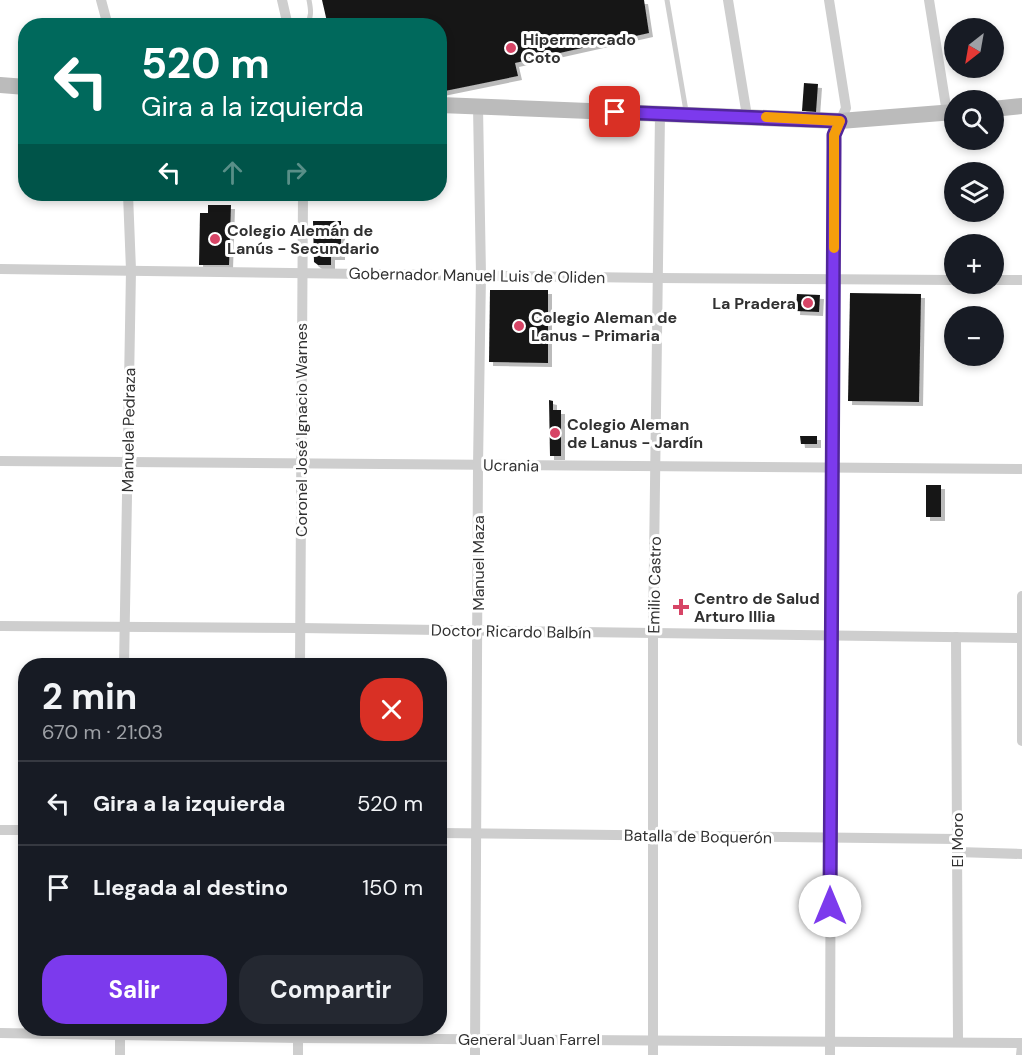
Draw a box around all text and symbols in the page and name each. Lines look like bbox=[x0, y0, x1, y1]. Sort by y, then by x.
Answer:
north arrow bbox=[944, 18, 1004, 78]
map controls bbox=[944, 18, 1004, 366]
place label: Hipermercado Coto bbox=[523, 29, 636, 68]
text: 520 m bbox=[141, 36, 270, 91]
marker: Hipermercado Coto bbox=[504, 41, 518, 55]
icon: left bbox=[42, 42, 120, 120]
pin bbox=[589, 86, 640, 137]
text: Gira a la izquierda bbox=[141, 89, 364, 124]
button: search bbox=[944, 90, 1004, 150]
icon: arrive bbox=[598, 95, 631, 128]
icon: left bbox=[153, 156, 186, 189]
icon: ahead bbox=[216, 156, 249, 189]
icon: right bbox=[279, 156, 312, 189]
button: layers bbox=[944, 162, 1004, 222]
place label: Colegio Alemán de Lanús - Secundario bbox=[227, 220, 380, 259]
marker: Colegio Alemán de Lanús - Secundario bbox=[208, 232, 222, 246]
button: + bbox=[944, 234, 1004, 294]
street label: Gobernador Manuel Luis de Oliden bbox=[348, 263, 606, 288]
place label: La Pradera bbox=[712, 293, 796, 314]
marker: La Pradera bbox=[801, 296, 815, 310]
button: − bbox=[944, 306, 1004, 366]
place label: Colegio Aleman de Lanus - Primaria bbox=[531, 307, 677, 346]
marker: Colegio Aleman de Lanus - Primaria bbox=[512, 319, 526, 333]
street label: Coronel José Ignacio Warnes bbox=[291, 323, 312, 537]
street label: Manuela Pedraza bbox=[117, 367, 140, 493]
place label: Colegio Aleman de Lanus - Jardín bbox=[567, 414, 703, 453]
marker: Colegio Aleman de Lanus - Jardín bbox=[548, 426, 562, 440]
street label: Ucrania bbox=[483, 455, 539, 476]
street label: Manuel Maza bbox=[468, 515, 489, 611]
street label: Emilio Castro bbox=[643, 536, 666, 634]
place label: Centro de Salud Arturo Illia bbox=[694, 588, 820, 627]
marker: Centro de Salud Arturo Illia bbox=[672, 598, 690, 616]
street label: Doctor Ricardo Balbín bbox=[431, 620, 591, 643]
text: 2 min bbox=[42, 673, 137, 720]
button: close bbox=[360, 678, 423, 741]
text: 670 m · 21:03 bbox=[42, 719, 163, 745]
icon: left bbox=[42, 787, 75, 820]
text: Gira a la izquierda bbox=[93, 789, 285, 818]
text: 520 m bbox=[357, 789, 423, 818]
street label: El Moro bbox=[947, 813, 968, 867]
street label: Batalla de Boquerón bbox=[624, 825, 772, 848]
icon: arrive bbox=[42, 871, 75, 904]
text: Llegada al destino bbox=[93, 873, 288, 902]
text: 150 m bbox=[362, 873, 423, 902]
position arrow bbox=[798, 874, 862, 938]
button: Salir bbox=[42, 955, 227, 1024]
button: Compartir bbox=[239, 955, 423, 1024]
street label: General Juan Farrel bbox=[458, 1029, 600, 1050]

